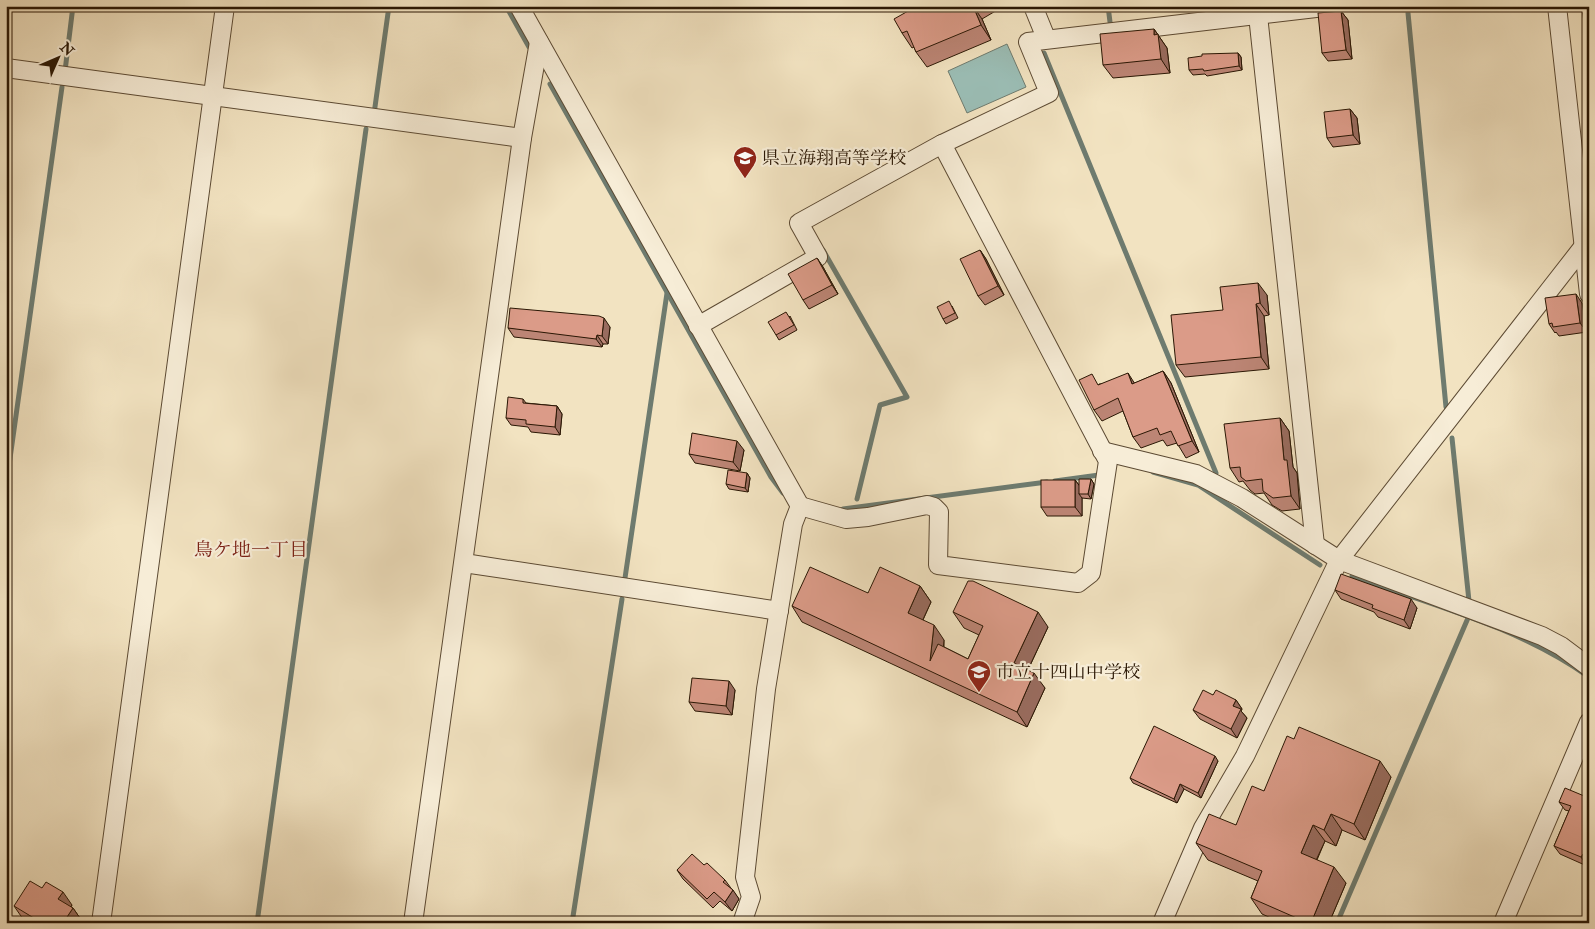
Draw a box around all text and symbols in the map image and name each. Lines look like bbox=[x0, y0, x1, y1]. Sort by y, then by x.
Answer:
north arrow bbox=[32, 32, 82, 82]
text: N bbox=[56, 38, 78, 60]
school or university icon: 県立海翔高等学校 bbox=[732, 145, 758, 179]
place label: 県立海翔高等学校 bbox=[762, 147, 906, 170]
district label: 鳥ケ地一丁目 bbox=[194, 538, 308, 562]
school or university icon: 市立十四山中学校 bbox=[966, 659, 992, 693]
place label: 市立十四山中学校 bbox=[996, 661, 1140, 684]

